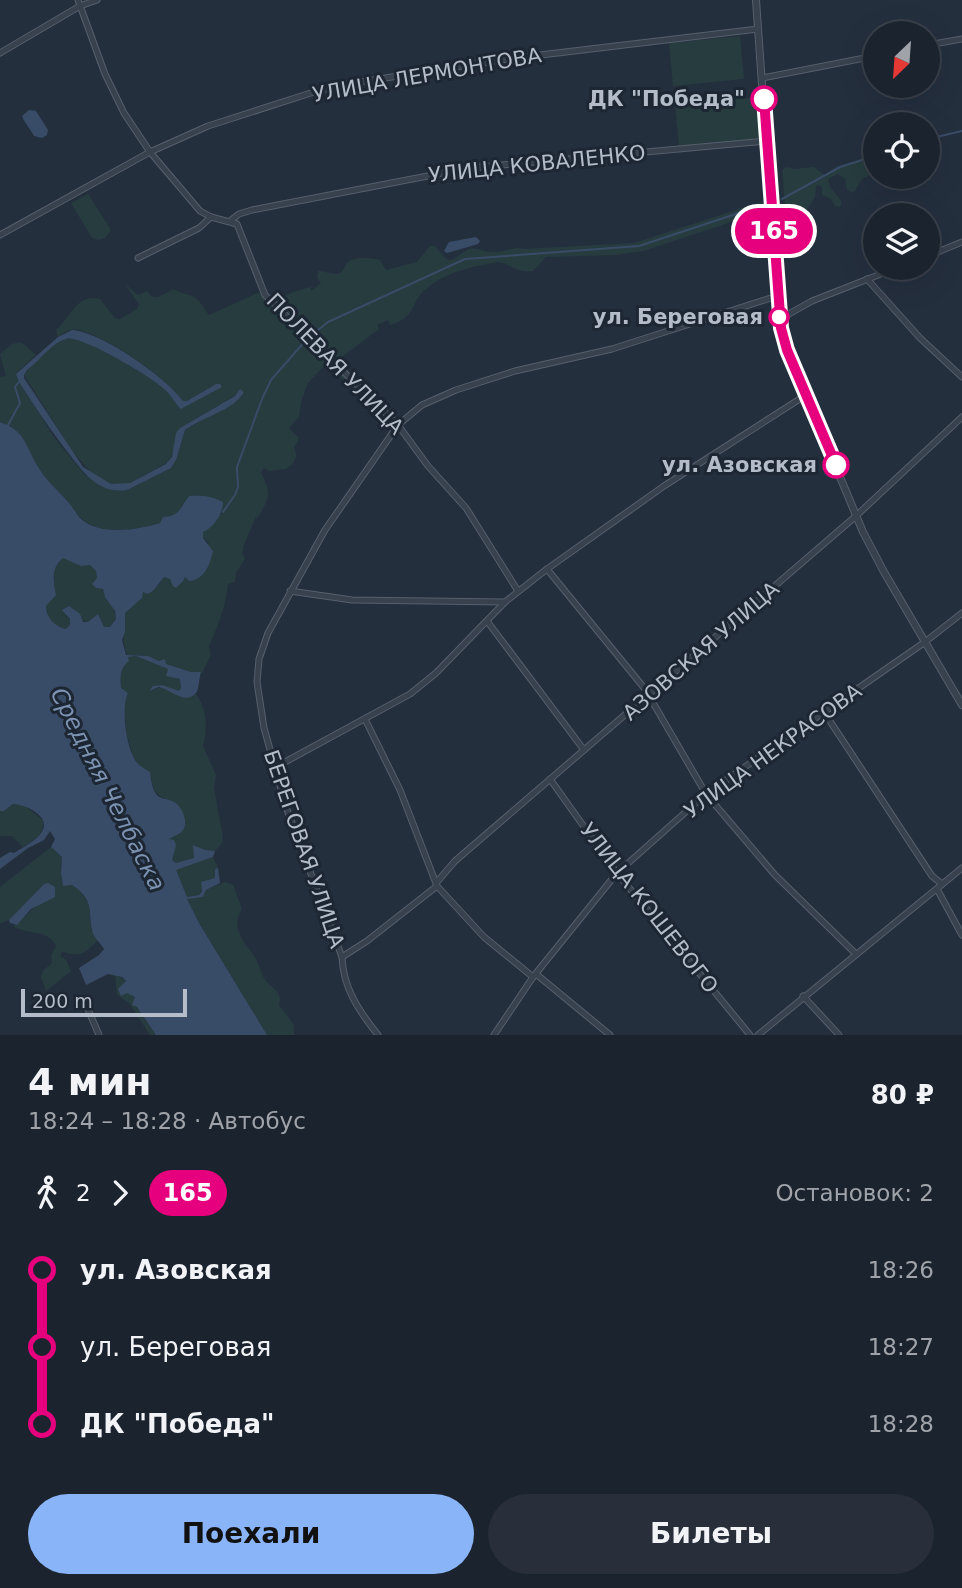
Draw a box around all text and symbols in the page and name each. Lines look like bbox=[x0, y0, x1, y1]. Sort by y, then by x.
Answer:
north arrow bbox=[863, 21, 940, 98]
map controls bbox=[863, 21, 940, 280]
street label: УЛИЦА ЛЕРМОНТОВА bbox=[311, 43, 544, 107]
marker: ДК "Победа" bbox=[751, 86, 777, 112]
place label: ДК "Победа" bbox=[588, 87, 745, 111]
button: locate bbox=[863, 112, 940, 189]
street label: УЛИЦА КОВАЛЕНКО bbox=[427, 141, 647, 187]
button: layers bbox=[863, 203, 940, 280]
line badge: 165 bbox=[734, 208, 814, 254]
text: 165 bbox=[749, 217, 799, 245]
street label: ПОЛЕВАЯ УЛИЦА bbox=[262, 289, 409, 440]
place label: ул. Береговая bbox=[593, 305, 763, 329]
marker: ул. Береговая bbox=[769, 307, 789, 327]
marker: ул. Азовская bbox=[823, 452, 849, 478]
place label: ул. Азовская bbox=[662, 453, 817, 477]
street label: АЗОВСКАЯ УЛИЦА bbox=[618, 576, 784, 725]
street label: УЛИЦА НЕКРАСОВА bbox=[680, 678, 867, 823]
water label: Средняя Челбаска bbox=[46, 683, 170, 895]
street label: БЕРЕГОВАЯ УЛИЦА bbox=[259, 747, 349, 952]
street label: УЛИЦА КОШЕВОГО bbox=[575, 818, 723, 998]
scale bar bbox=[21, 986, 187, 1018]
text: 200 m bbox=[32, 990, 93, 1012]
text: 4 мин bbox=[28, 1060, 152, 1104]
text: 80 ₽ bbox=[871, 1080, 934, 1110]
text: 18:24 – 18:28 · Автобус bbox=[28, 1108, 306, 1134]
icon: walk bbox=[28, 1174, 66, 1212]
icon: forward bbox=[101, 1174, 139, 1212]
text: 165 bbox=[163, 1179, 213, 1207]
text: 2 bbox=[76, 1180, 91, 1206]
text: Остановок: 2 bbox=[775, 1180, 934, 1206]
text: ул. Азовская bbox=[80, 1255, 272, 1285]
text: 18:26 bbox=[868, 1257, 934, 1283]
text: ул. Береговая bbox=[80, 1332, 271, 1362]
text: 18:27 bbox=[868, 1334, 934, 1360]
text: ДК "Победа" bbox=[80, 1409, 275, 1439]
text: 18:28 bbox=[868, 1411, 934, 1437]
button: Поехали bbox=[28, 1494, 474, 1574]
button: Билеты bbox=[488, 1494, 934, 1574]

